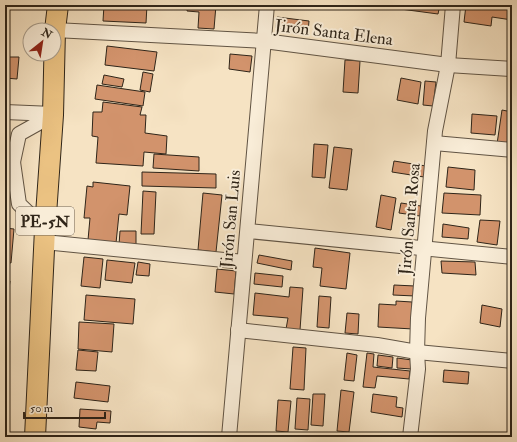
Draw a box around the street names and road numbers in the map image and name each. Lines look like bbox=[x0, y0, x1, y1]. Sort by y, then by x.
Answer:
street label: Jirón Santa Elena bbox=[273, 15, 395, 51]
street label: Jirón Santa Rosa bbox=[394, 161, 426, 277]
street label: Jirón San Luis bbox=[216, 169, 246, 270]
road number: PE-5N bbox=[16, 207, 74, 235]

